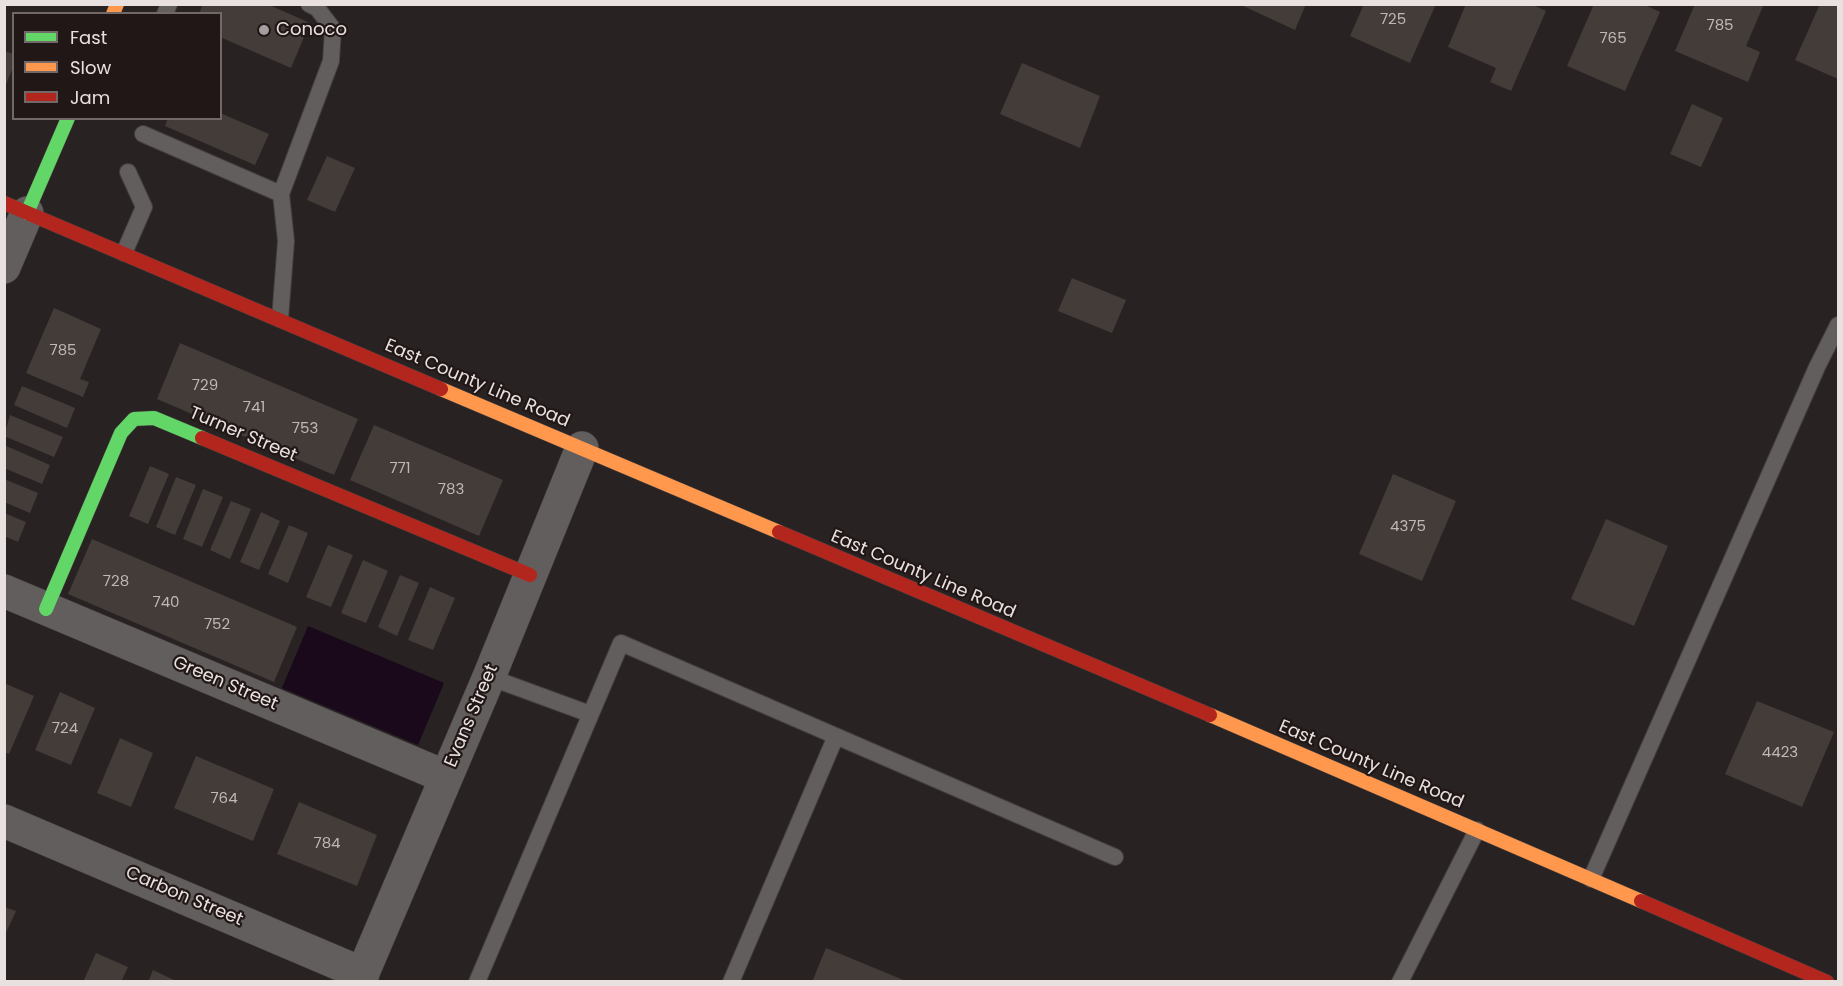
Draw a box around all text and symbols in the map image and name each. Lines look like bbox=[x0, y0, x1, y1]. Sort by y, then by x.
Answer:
house number: 725 bbox=[1380, 11, 1406, 29]
legend bbox=[12, 12, 222, 120]
house number: 785 bbox=[1706, 17, 1734, 35]
place label: Conoco bbox=[276, 19, 347, 41]
marker: Conoco bbox=[257, 23, 271, 37]
text: Fast bbox=[70, 25, 107, 50]
house number: 765 bbox=[1599, 30, 1627, 48]
text: Slow bbox=[70, 55, 111, 80]
text: Jam bbox=[70, 85, 110, 110]
street label: East County Line Road bbox=[381, 335, 573, 433]
house number: 785 bbox=[49, 342, 77, 360]
house number: 729 bbox=[192, 377, 218, 395]
house number: 741 bbox=[243, 399, 265, 417]
street label: Turner Street bbox=[186, 403, 300, 467]
house number: 753 bbox=[292, 420, 318, 438]
house number: 771 bbox=[389, 460, 411, 478]
house number: 783 bbox=[438, 481, 464, 499]
house number: 4375 bbox=[1390, 518, 1426, 536]
street label: East County Line Road bbox=[827, 526, 1019, 624]
house number: 728 bbox=[103, 573, 129, 591]
house number: 740 bbox=[152, 594, 180, 612]
house number: 752 bbox=[204, 616, 230, 634]
street label: Green Street bbox=[169, 652, 281, 716]
street label: Evans Street bbox=[441, 661, 503, 771]
street label: East County Line Road bbox=[1275, 716, 1467, 814]
house number: 724 bbox=[52, 720, 78, 738]
house number: 4423 bbox=[1762, 744, 1798, 762]
house number: 764 bbox=[210, 790, 238, 808]
house number: 784 bbox=[313, 835, 341, 853]
street label: Carbon Street bbox=[122, 863, 246, 931]

